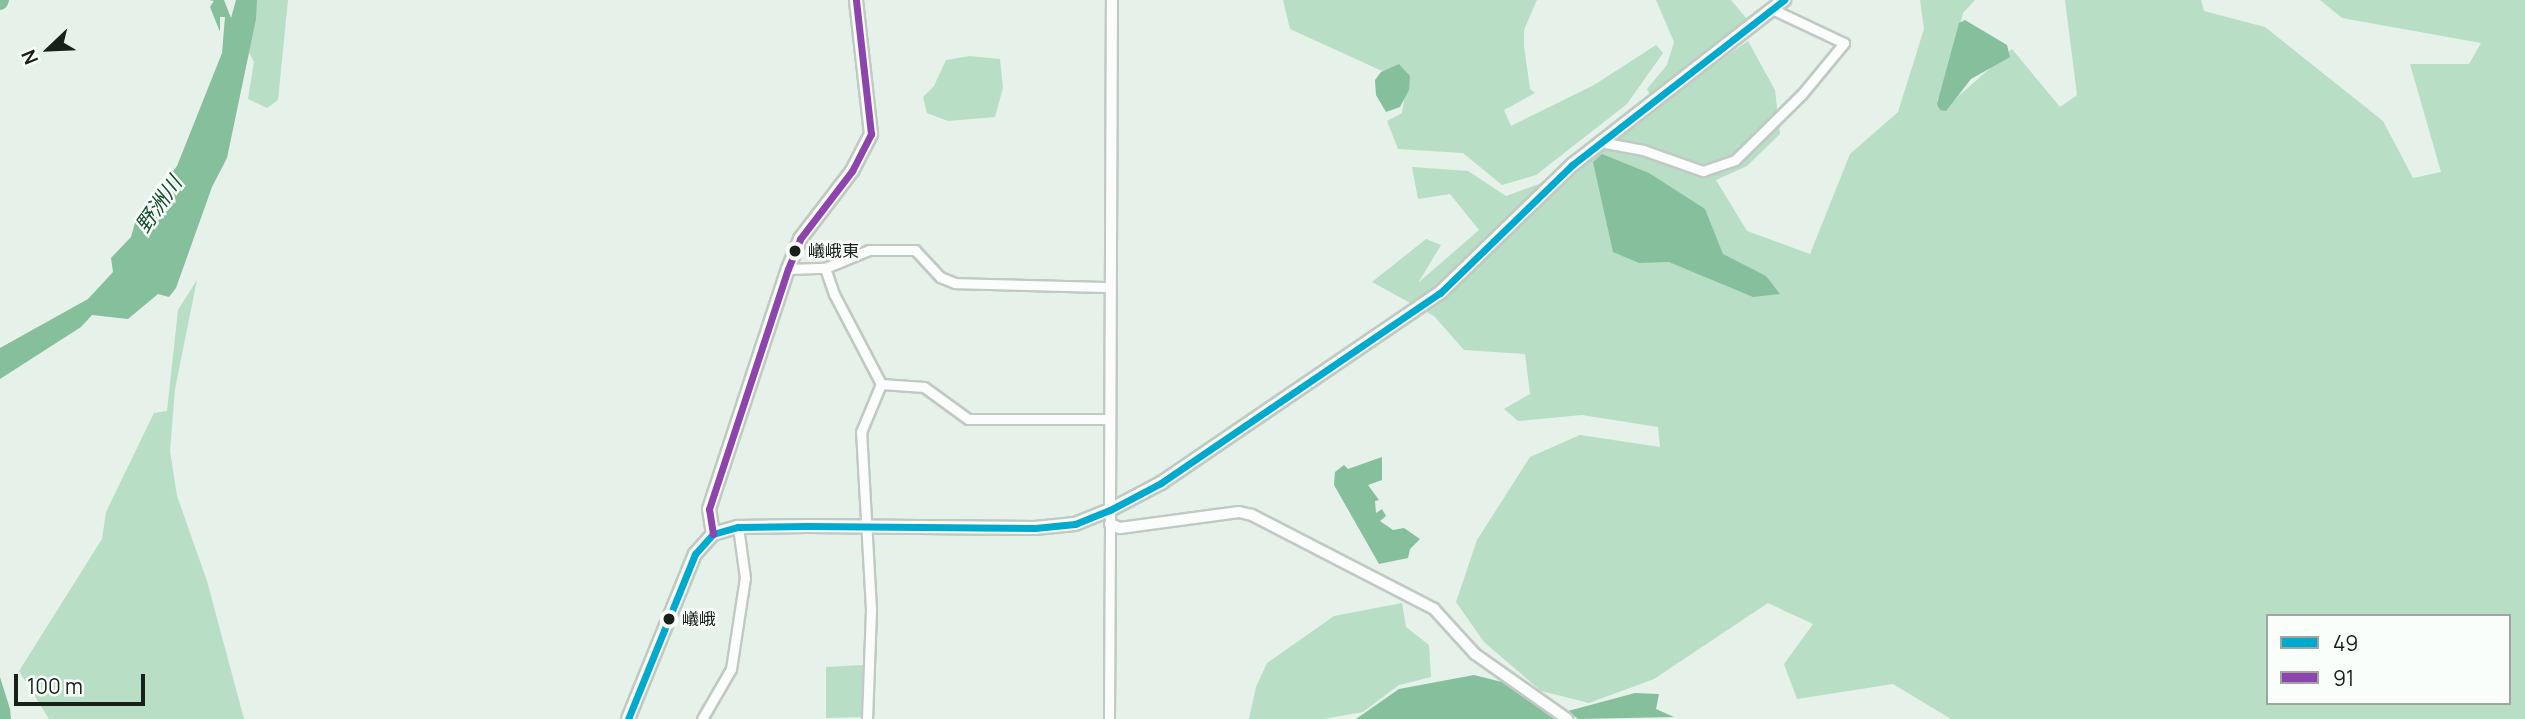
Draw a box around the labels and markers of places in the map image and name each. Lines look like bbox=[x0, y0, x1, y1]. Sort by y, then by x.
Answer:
place label: 嶬峨東 bbox=[808, 241, 859, 261]
marker: 嶬峨東 bbox=[788, 244, 802, 258]
place label: 嶬峨 bbox=[682, 609, 716, 629]
marker: 嶬峨 bbox=[662, 612, 676, 626]

